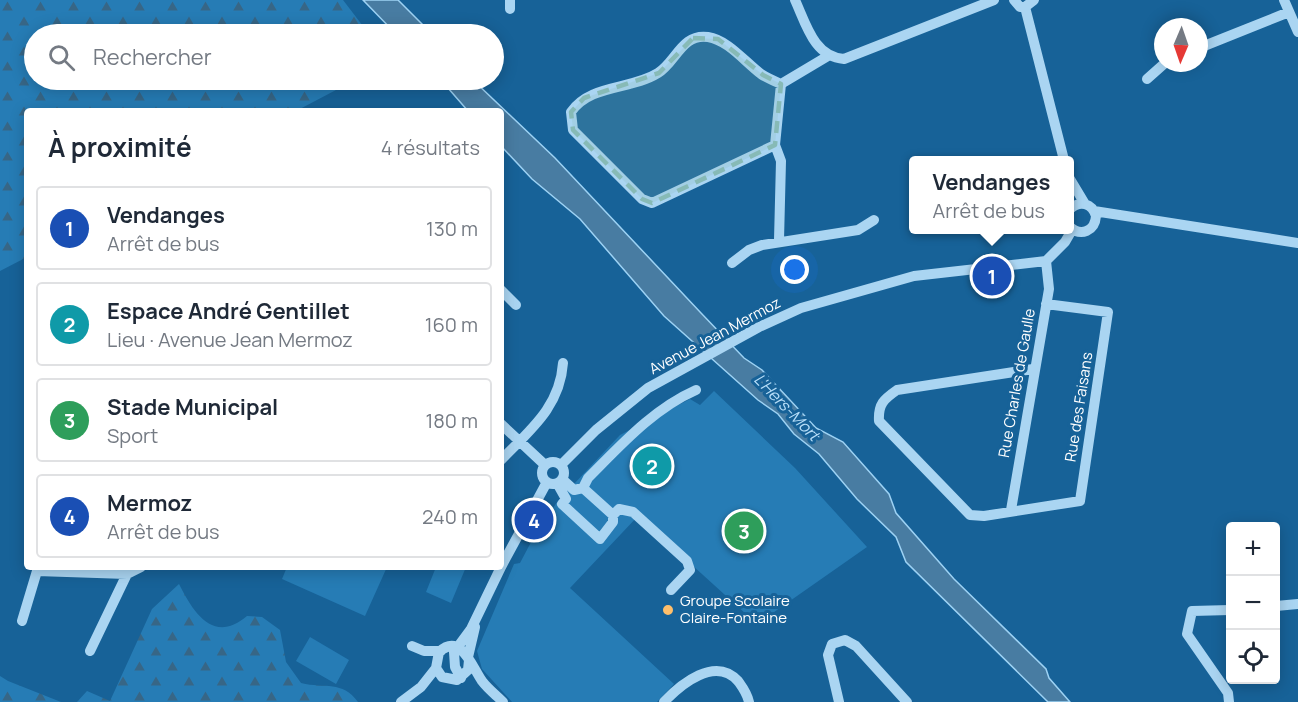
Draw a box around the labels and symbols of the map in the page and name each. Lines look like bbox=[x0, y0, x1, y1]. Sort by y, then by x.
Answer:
north arrow bbox=[1154, 18, 1208, 72]
pin: 1 bbox=[972, 254, 1012, 298]
your location bbox=[780, 255, 809, 284]
street label: Avenue Jean Mermoz bbox=[645, 292, 784, 379]
street label: Rue Charles de Gaulle bbox=[993, 307, 1040, 459]
street label: Rue des Faisans bbox=[1059, 350, 1098, 463]
water label: L'Hers-Mort bbox=[749, 369, 826, 447]
pin: 2 bbox=[632, 444, 672, 488]
pin: 4 bbox=[514, 498, 554, 542]
pin: 3 bbox=[724, 508, 764, 554]
place label: Groupe Scolaire Claire-Fontaine bbox=[680, 590, 790, 628]
marker: Groupe Scolaire Claire-Fontaine bbox=[661, 603, 675, 617]

